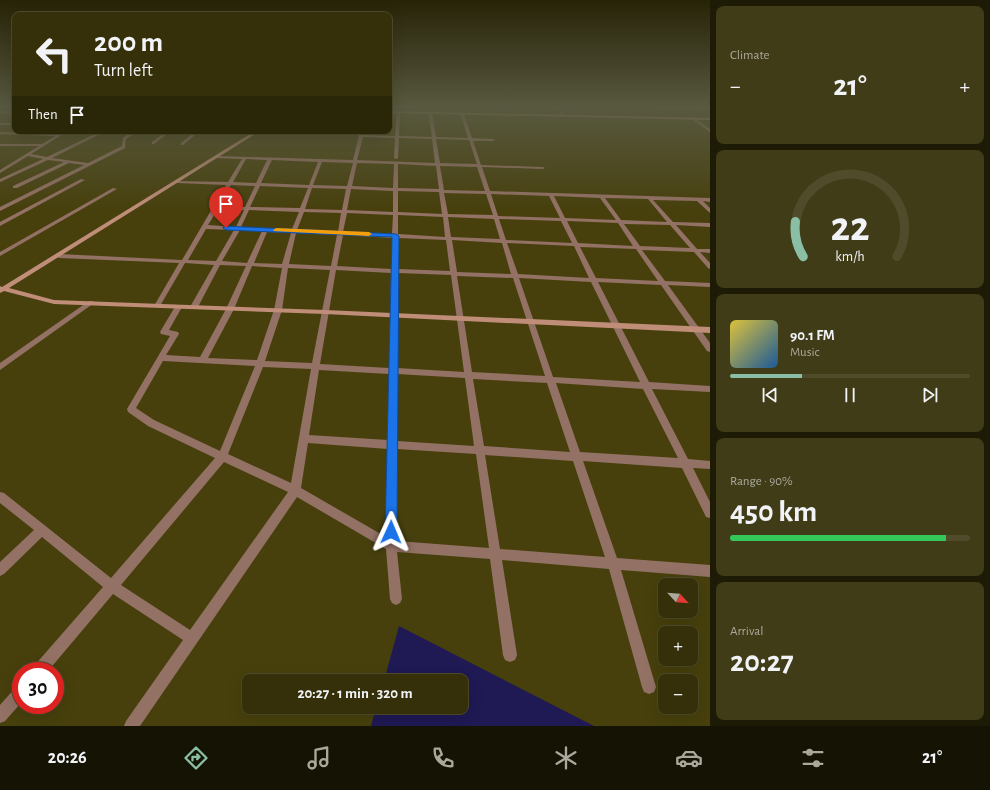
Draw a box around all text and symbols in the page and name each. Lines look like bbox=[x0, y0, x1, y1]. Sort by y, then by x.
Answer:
icon: left bbox=[28, 28, 80, 80]
text: 200 m bbox=[94, 29, 163, 57]
text: Climate bbox=[730, 49, 769, 62]
text: Turn left bbox=[94, 62, 153, 80]
text: 21° bbox=[833, 71, 867, 101]
text: − bbox=[730, 75, 741, 97]
text: + bbox=[959, 75, 970, 97]
icon: arrive bbox=[66, 104, 88, 126]
text: Then bbox=[28, 107, 58, 122]
pin bbox=[209, 187, 243, 228]
icon: arrive bbox=[215, 193, 237, 215]
text: 22 bbox=[830, 207, 870, 248]
text: km/h bbox=[835, 250, 865, 264]
text: 90.1 FM bbox=[790, 328, 835, 343]
text: Music bbox=[790, 346, 820, 359]
icon: previous bbox=[759, 384, 781, 406]
icon: pause bbox=[839, 384, 861, 406]
icon: next bbox=[919, 384, 941, 406]
text: Range · 90% bbox=[730, 475, 793, 488]
text: 450 km bbox=[730, 497, 817, 527]
position arrow bbox=[370, 511, 412, 553]
north arrow bbox=[658, 578, 698, 618]
map controls bbox=[658, 578, 698, 714]
text: Arrival bbox=[730, 625, 763, 638]
button: + bbox=[658, 626, 698, 666]
text: 20:27 bbox=[730, 647, 794, 677]
speed limit sign: 30 bbox=[12, 662, 64, 714]
button: − bbox=[658, 674, 698, 714]
text: 20:27 · 1 min · 320 m bbox=[297, 686, 413, 701]
icon: directions bbox=[182, 744, 210, 772]
icon: music bbox=[305, 744, 333, 772]
icon: phone bbox=[429, 744, 457, 772]
icon: climate bbox=[552, 744, 580, 772]
icon: car bbox=[675, 744, 703, 772]
icon: filters bbox=[799, 744, 827, 772]
text: 20:26 bbox=[48, 749, 87, 767]
text: 21° bbox=[922, 749, 942, 767]

